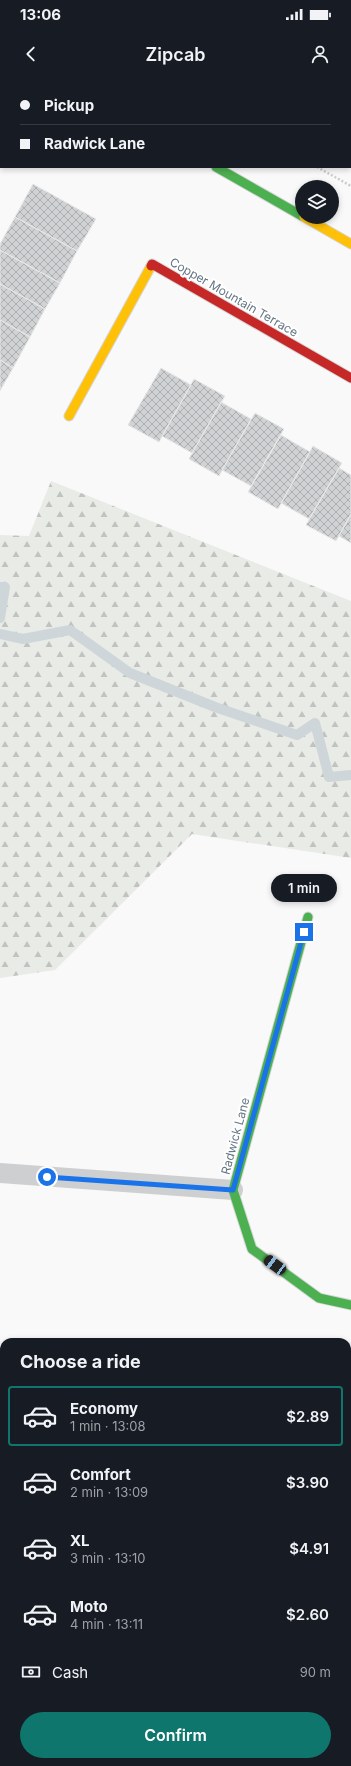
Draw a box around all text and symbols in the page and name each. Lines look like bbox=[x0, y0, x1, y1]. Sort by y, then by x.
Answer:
text: 13:06 bbox=[20, 5, 61, 24]
icon: back bbox=[20, 43, 42, 65]
icon: person bbox=[309, 43, 331, 65]
text: Zipcab bbox=[146, 44, 205, 65]
text: Pickup bbox=[44, 96, 94, 115]
text: Radwick Lane bbox=[44, 134, 145, 153]
map controls bbox=[295, 180, 339, 224]
button: layers bbox=[295, 180, 339, 224]
street label: Copper Mountain Terrace bbox=[167, 254, 301, 340]
callout: 1 min bbox=[271, 874, 337, 902]
text: 1 min bbox=[288, 880, 320, 896]
route end bbox=[295, 923, 313, 941]
street label: Radwick Lane bbox=[218, 1096, 252, 1176]
route start bbox=[38, 1168, 56, 1186]
car bbox=[262, 1253, 288, 1277]
text: Choose a ride bbox=[20, 1351, 141, 1372]
icon: car bbox=[22, 1398, 58, 1434]
text: Economy bbox=[70, 1399, 138, 1418]
text: $2.89 bbox=[286, 1407, 329, 1426]
text: 1 min · 13:08 bbox=[70, 1418, 146, 1434]
icon: car bbox=[22, 1464, 58, 1500]
text: Comfort bbox=[70, 1465, 131, 1484]
text: $3.90 bbox=[286, 1473, 329, 1492]
text: 2 min · 13:09 bbox=[70, 1484, 148, 1500]
icon: car bbox=[22, 1530, 58, 1566]
text: XL bbox=[70, 1531, 90, 1550]
text: $4.91 bbox=[289, 1539, 329, 1558]
text: 3 min · 13:10 bbox=[70, 1550, 146, 1566]
icon: car bbox=[22, 1596, 58, 1632]
text: Moto bbox=[70, 1597, 108, 1616]
text: $2.60 bbox=[286, 1605, 329, 1624]
text: 4 min · 13:11 bbox=[70, 1616, 143, 1632]
icon: cash bbox=[20, 1661, 42, 1683]
text: Cash bbox=[52, 1663, 88, 1682]
text: 90 m bbox=[300, 1664, 331, 1680]
button: Confirm bbox=[20, 1712, 331, 1758]

